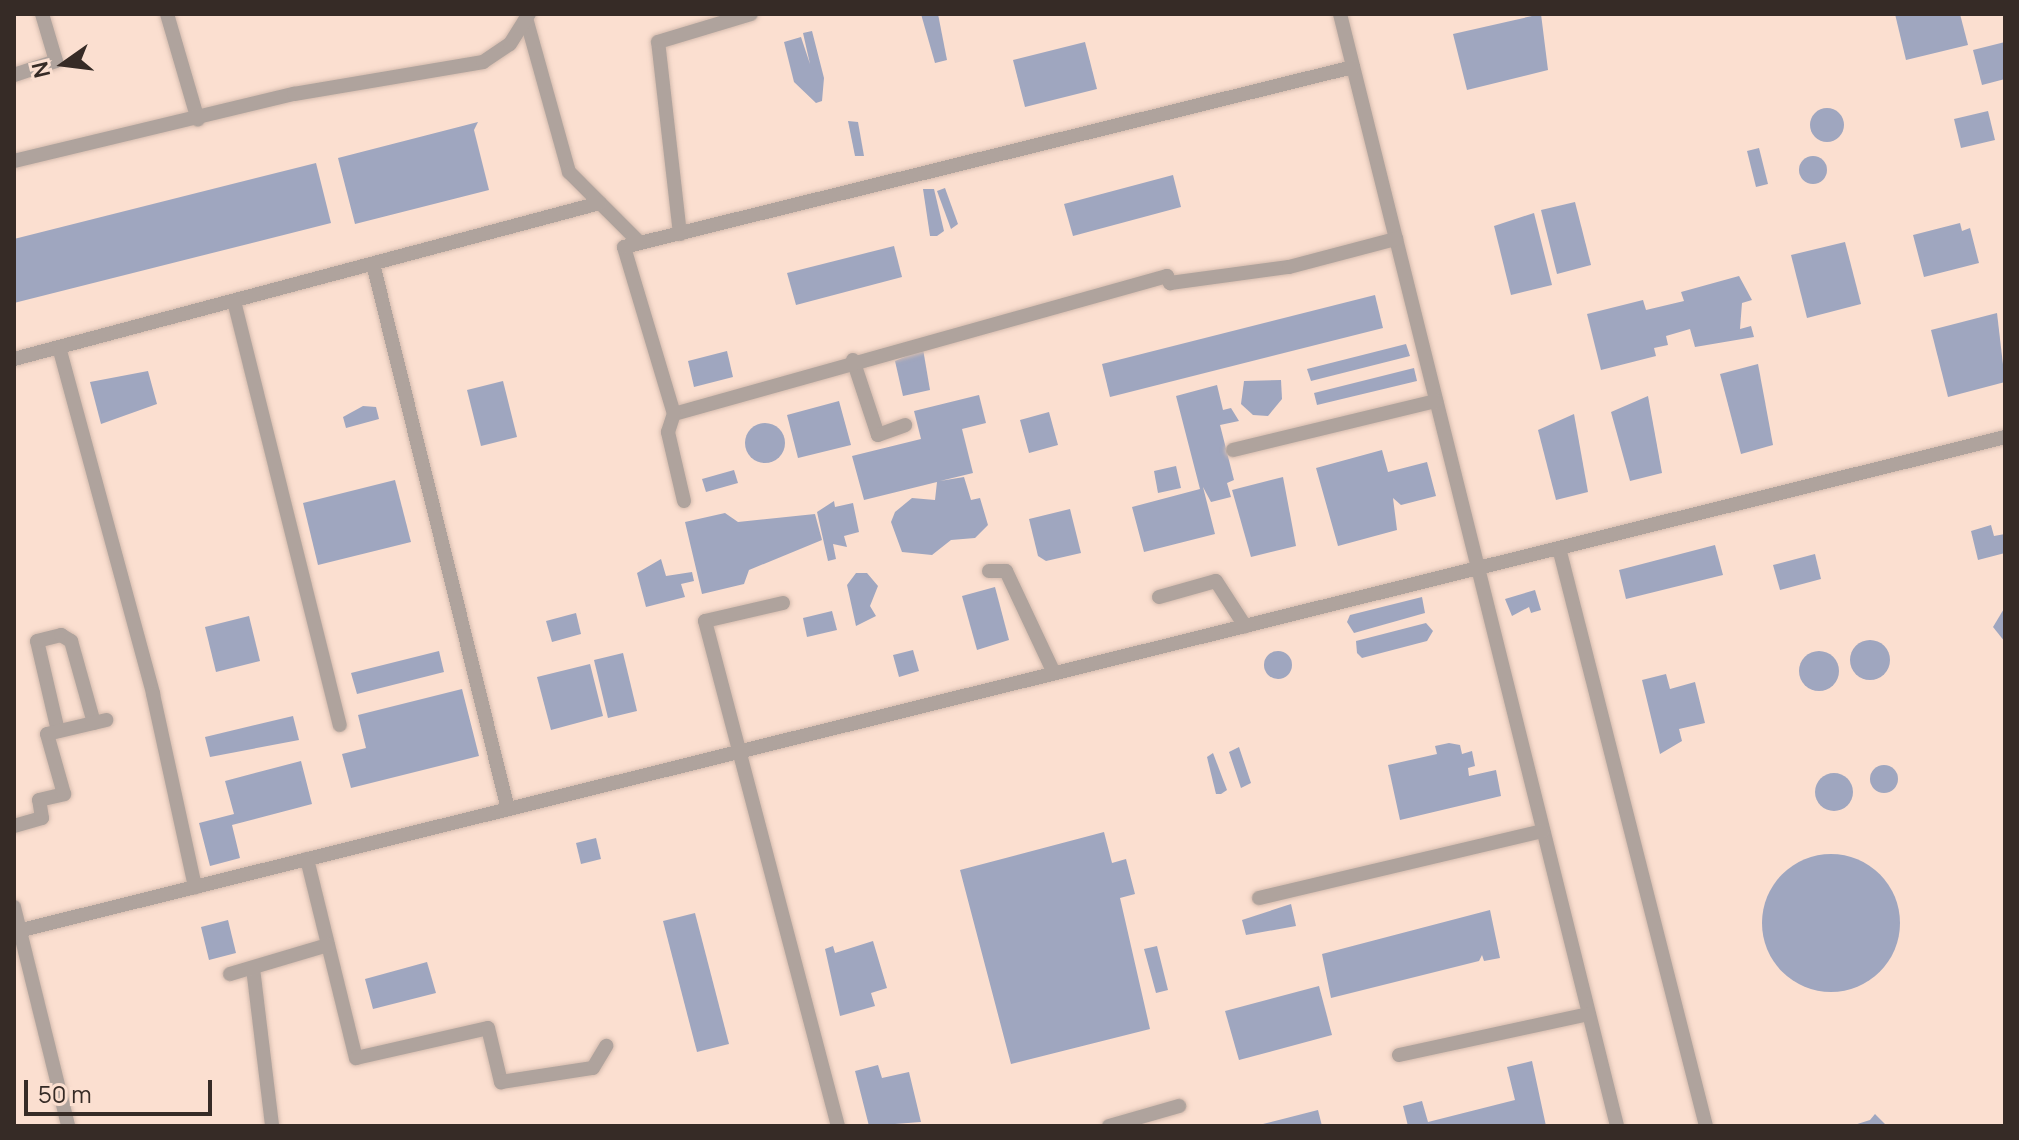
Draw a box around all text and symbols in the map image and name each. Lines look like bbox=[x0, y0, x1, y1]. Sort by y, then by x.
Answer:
north arrow bbox=[24, 24, 104, 104]
text: N bbox=[24, 59, 57, 81]
scale bar bbox=[28, 1064, 216, 1114]
text: 50 m bbox=[38, 1077, 92, 1110]

